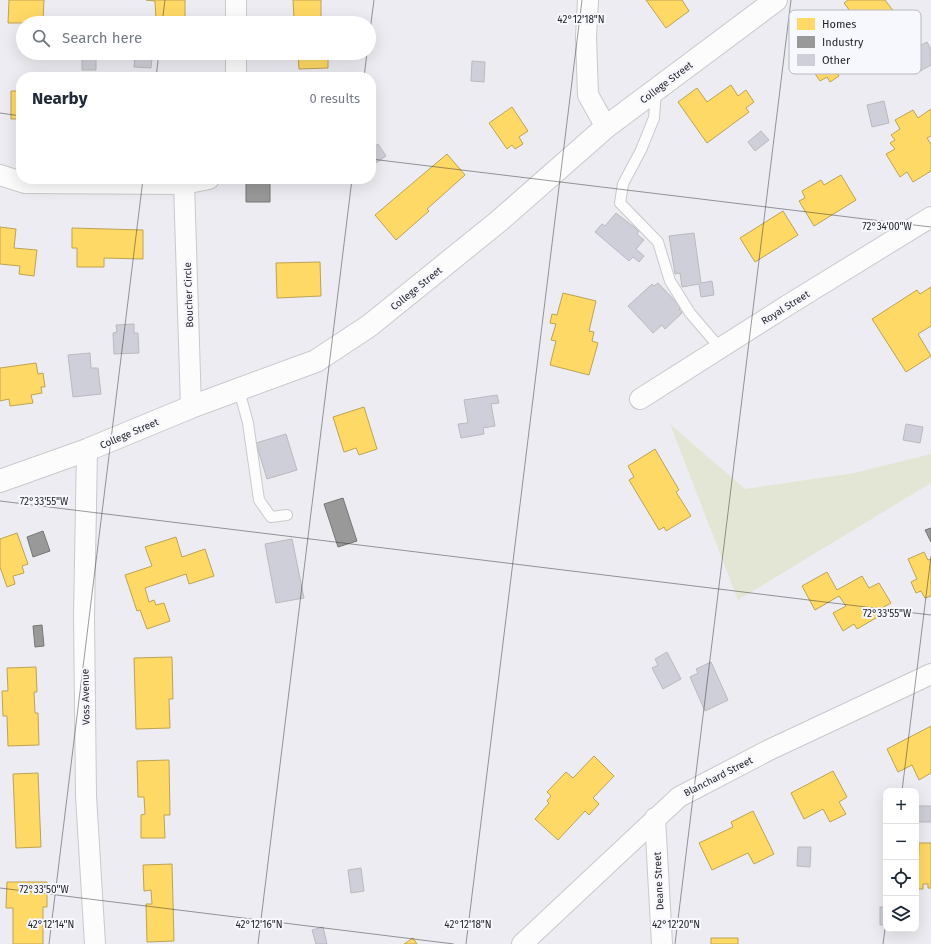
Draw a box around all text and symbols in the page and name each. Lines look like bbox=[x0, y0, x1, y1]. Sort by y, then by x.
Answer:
legend bbox=[789, 10, 921, 74]
text: 42°12'18"N bbox=[557, 14, 605, 26]
search box bbox=[16, 16, 376, 60]
text: Homes bbox=[822, 18, 856, 31]
icon: search bbox=[30, 27, 52, 49]
text: Search here bbox=[62, 29, 142, 47]
text: Industry bbox=[822, 36, 864, 49]
text: Other bbox=[822, 54, 851, 67]
street label: College Street bbox=[638, 59, 696, 106]
text: Nearby bbox=[32, 88, 87, 109]
text: 0 results bbox=[309, 91, 360, 106]
text: 72°34'00"W bbox=[862, 221, 913, 233]
street label: Boucher Circle bbox=[182, 262, 196, 328]
street label: College Street bbox=[388, 264, 445, 313]
street label: Royal Street bbox=[759, 288, 812, 327]
street label: College Street bbox=[98, 416, 161, 452]
text: 72°33'55"W bbox=[20, 496, 69, 508]
text: 72°33'55"W bbox=[863, 608, 912, 620]
street label: Voss Avenue bbox=[80, 669, 92, 725]
street label: Blanchard Street bbox=[682, 754, 755, 799]
map controls bbox=[883, 788, 919, 932]
button: + bbox=[883, 788, 919, 824]
button: − bbox=[883, 824, 919, 860]
street label: Deane Street bbox=[651, 851, 667, 910]
button: locate bbox=[883, 860, 919, 896]
text: 72°33'50"W bbox=[19, 884, 69, 896]
button: layers bbox=[883, 896, 919, 932]
text: 42°12'14"N bbox=[28, 919, 74, 931]
text: 42°12'16"N bbox=[235, 919, 283, 931]
text: 42°12'18"N bbox=[444, 919, 492, 931]
text: 42°12'20"N bbox=[652, 919, 700, 931]

